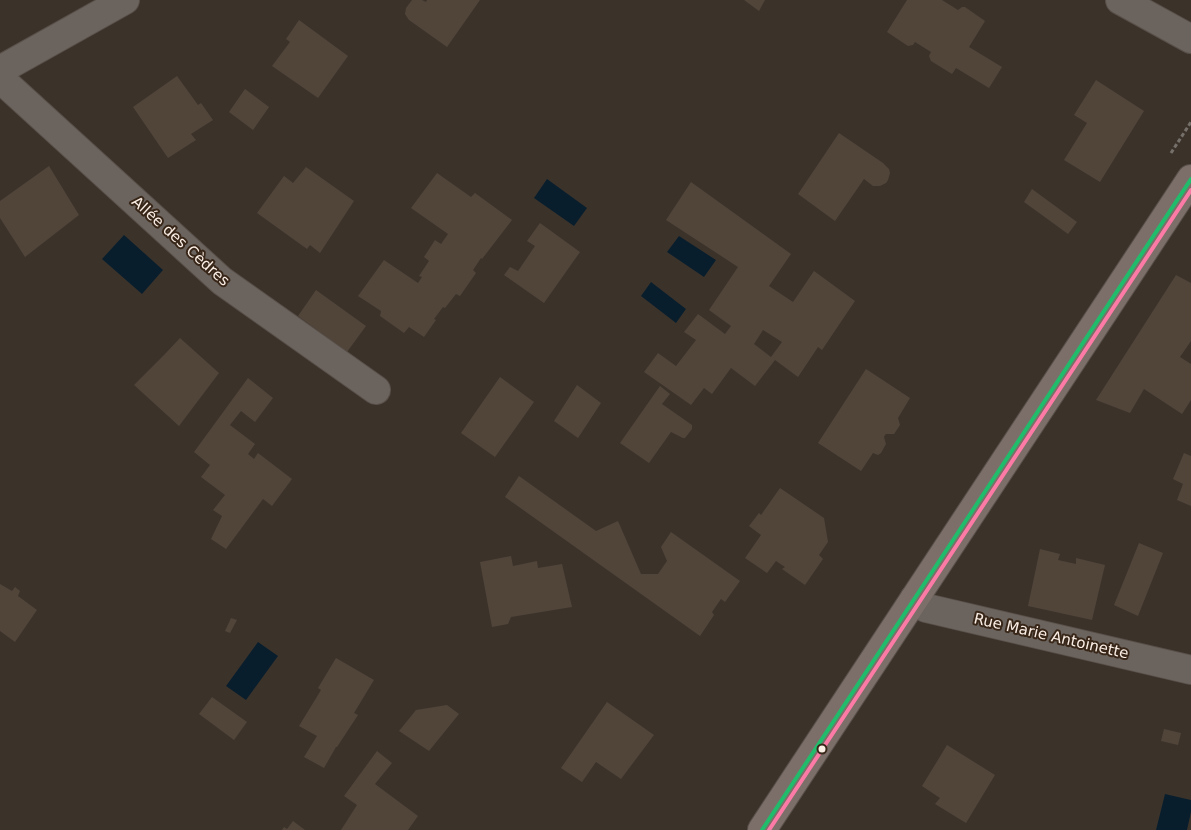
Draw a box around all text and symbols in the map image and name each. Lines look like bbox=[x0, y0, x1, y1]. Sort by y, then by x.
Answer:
street label: Allée des Cèdres bbox=[127, 193, 233, 291]
street label: Rue Marie Antoinette bbox=[972, 610, 1130, 664]
unlabelled marker bbox=[817, 744, 827, 754]

